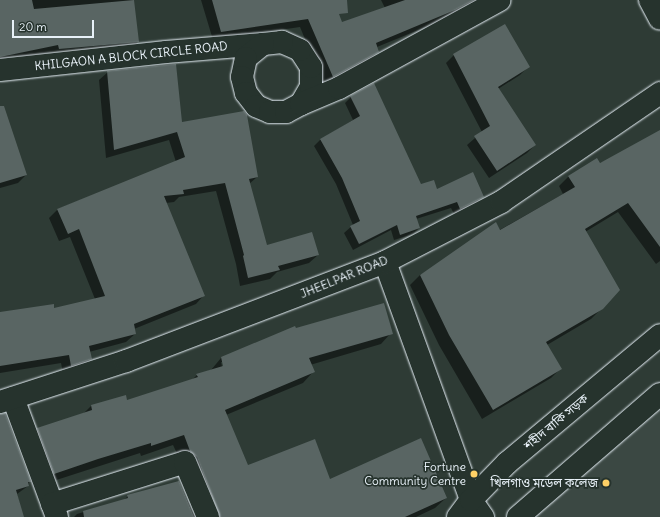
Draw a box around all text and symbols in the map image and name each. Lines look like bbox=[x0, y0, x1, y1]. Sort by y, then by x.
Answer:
scale bar bbox=[14, 12, 96, 38]
text: 20 m bbox=[19, 19, 47, 34]
street label: KHILGAON A BLOCK CIRCLE ROAD bbox=[34, 39, 228, 73]
street label: JHEELPAR ROAD bbox=[298, 253, 390, 301]
street label: শহীদ বাকি সড়ক bbox=[521, 391, 591, 453]
place label: Fortune Community Centre bbox=[364, 460, 466, 488]
marker: Fortune Community Centre bbox=[469, 469, 479, 479]
place label: খিলগাও মডেল কলেজ bbox=[490, 476, 598, 490]
marker: খিলগাও মডেল কলেজ bbox=[601, 478, 611, 488]

